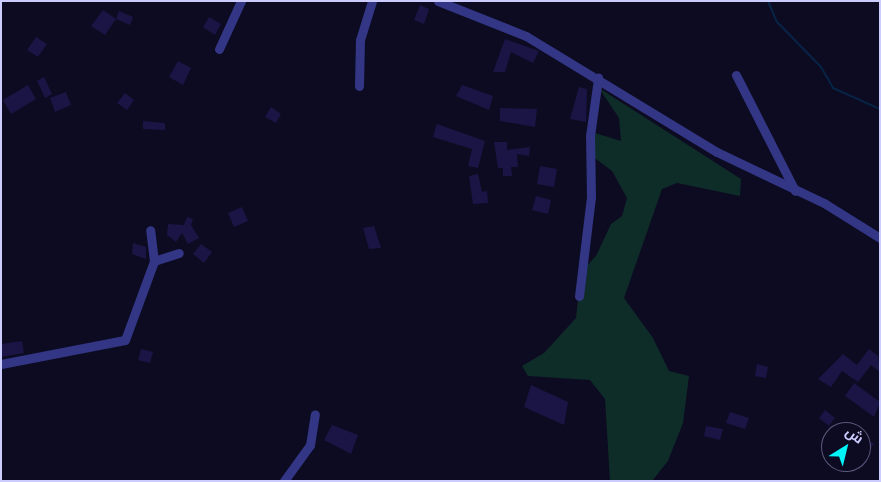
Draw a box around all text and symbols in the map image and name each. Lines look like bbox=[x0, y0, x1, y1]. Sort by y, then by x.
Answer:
north arrow bbox=[821, 422, 871, 472]
text: ش bbox=[841, 422, 867, 449]

